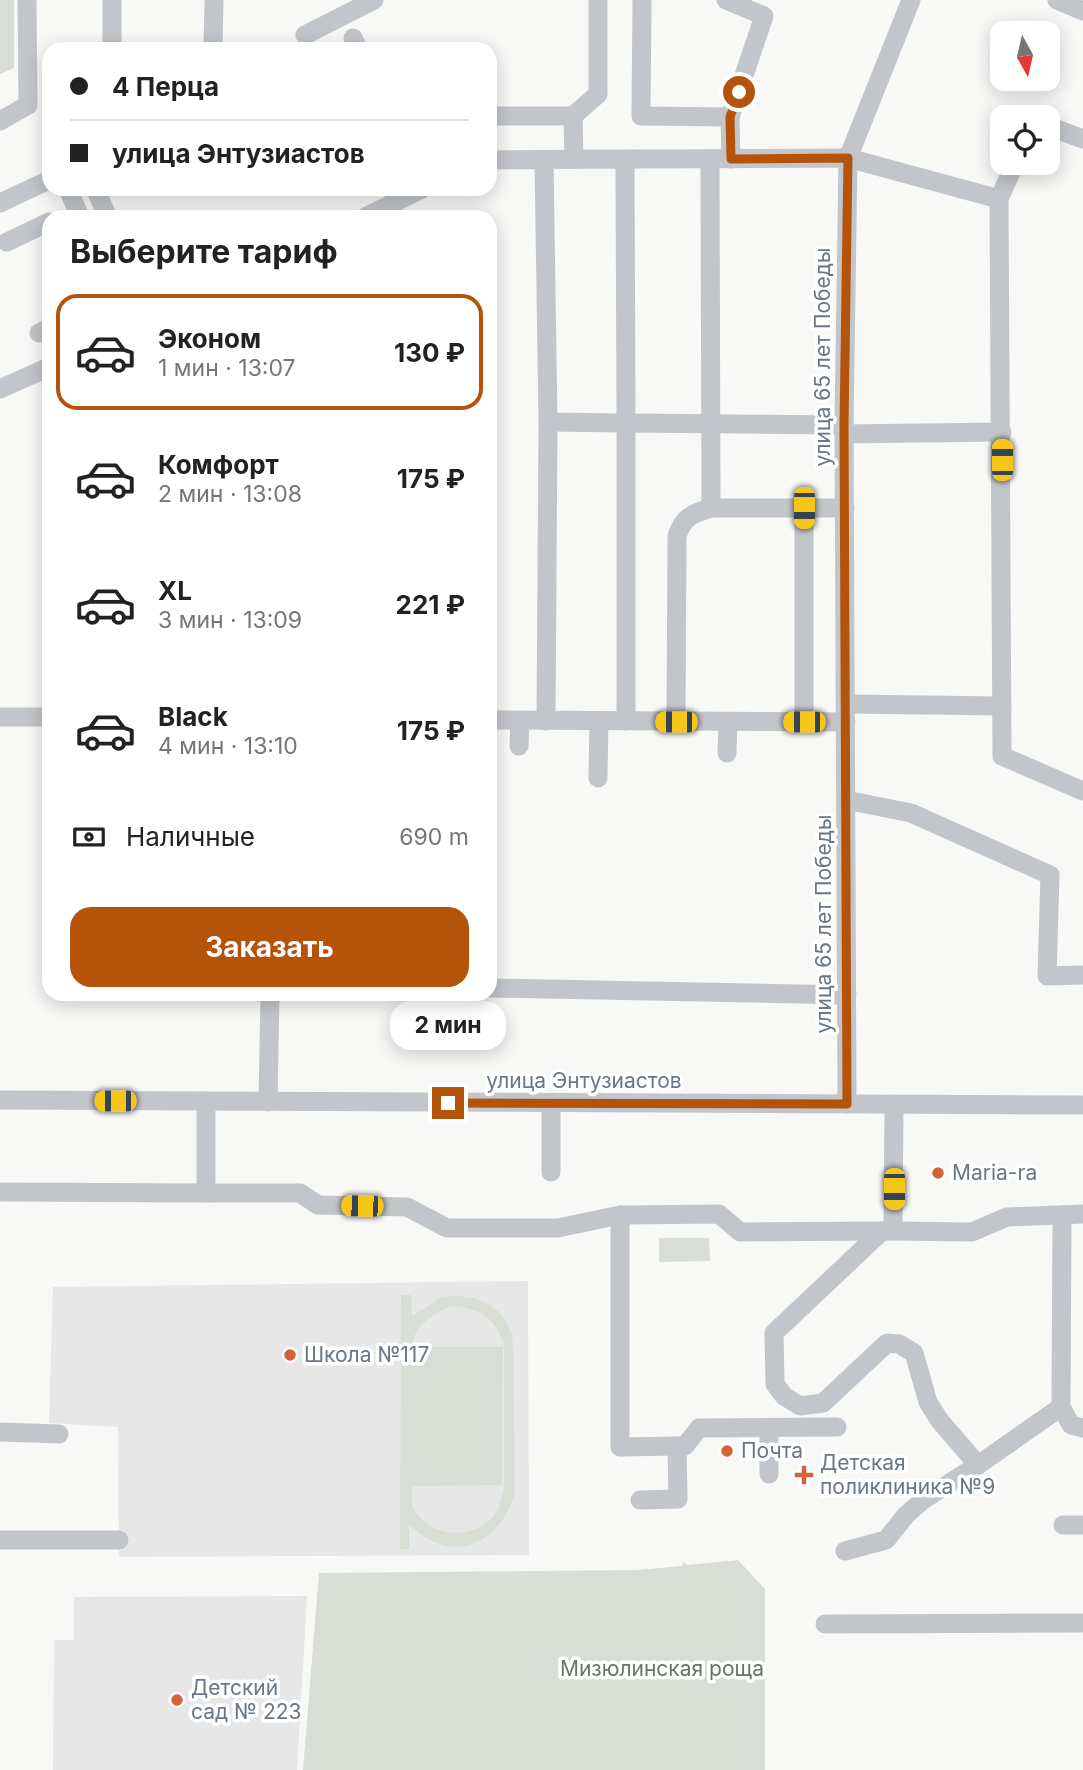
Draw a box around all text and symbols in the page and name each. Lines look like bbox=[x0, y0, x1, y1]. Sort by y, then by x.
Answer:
north arrow bbox=[990, 21, 1060, 91]
map controls bbox=[990, 21, 1060, 175]
text: 4 Перца bbox=[112, 71, 219, 102]
route start bbox=[723, 76, 755, 108]
button: locate bbox=[990, 105, 1060, 175]
text: улица Энтузиастов bbox=[112, 138, 365, 169]
text: Выберите тариф bbox=[70, 232, 338, 271]
street label: улица 65 лет Победы bbox=[810, 248, 835, 466]
icon: car bbox=[74, 321, 137, 384]
text: Эконом bbox=[158, 323, 261, 354]
text: 130 ₽ bbox=[394, 337, 465, 368]
text: 1 мин · 13:07 bbox=[158, 354, 296, 382]
car bbox=[992, 439, 1013, 481]
icon: car bbox=[74, 447, 137, 510]
text: Комфорт bbox=[158, 449, 279, 480]
text: 175 ₽ bbox=[397, 463, 465, 494]
text: 2 мин · 13:08 bbox=[158, 480, 302, 508]
car bbox=[794, 487, 815, 529]
icon: car bbox=[74, 573, 137, 636]
text: XL bbox=[158, 575, 192, 606]
text: 221 ₽ bbox=[396, 589, 465, 620]
text: 3 мин · 13:09 bbox=[158, 606, 302, 634]
icon: car bbox=[74, 699, 137, 762]
text: Black bbox=[158, 701, 228, 732]
car bbox=[656, 712, 698, 733]
car bbox=[784, 712, 826, 733]
text: 175 ₽ bbox=[397, 715, 465, 746]
text: 4 мин · 13:10 bbox=[158, 732, 298, 760]
street label: улица 65 лет Победы bbox=[811, 815, 836, 1033]
icon: cash bbox=[70, 818, 108, 856]
text: Наличные bbox=[126, 821, 255, 852]
text: 690 m bbox=[399, 823, 469, 851]
button: Заказать bbox=[70, 907, 469, 987]
callout: 2 мин bbox=[390, 1002, 506, 1050]
text: 2 мин bbox=[414, 1011, 482, 1039]
street label: улица Энтузиастов bbox=[486, 1068, 682, 1093]
route end bbox=[432, 1087, 464, 1119]
car bbox=[95, 1091, 137, 1112]
place label: Maria-ra bbox=[952, 1160, 1037, 1185]
marker: Maria-ra bbox=[930, 1165, 946, 1181]
car bbox=[884, 1168, 905, 1210]
car bbox=[341, 1195, 384, 1217]
place label: Школа №117 bbox=[304, 1342, 429, 1367]
marker: Школа №117 bbox=[282, 1347, 298, 1363]
place label: Почта bbox=[741, 1438, 803, 1463]
marker: Почта bbox=[719, 1443, 735, 1459]
place label: Детская поликлиника №9 bbox=[820, 1450, 995, 1499]
marker: Детская поликлиника №9 bbox=[794, 1465, 814, 1485]
park label: Мизюлинская роща bbox=[560, 1656, 764, 1681]
place label: Детский сад № 223 bbox=[191, 1675, 302, 1724]
marker: Детский сад № 223 bbox=[169, 1692, 185, 1708]

